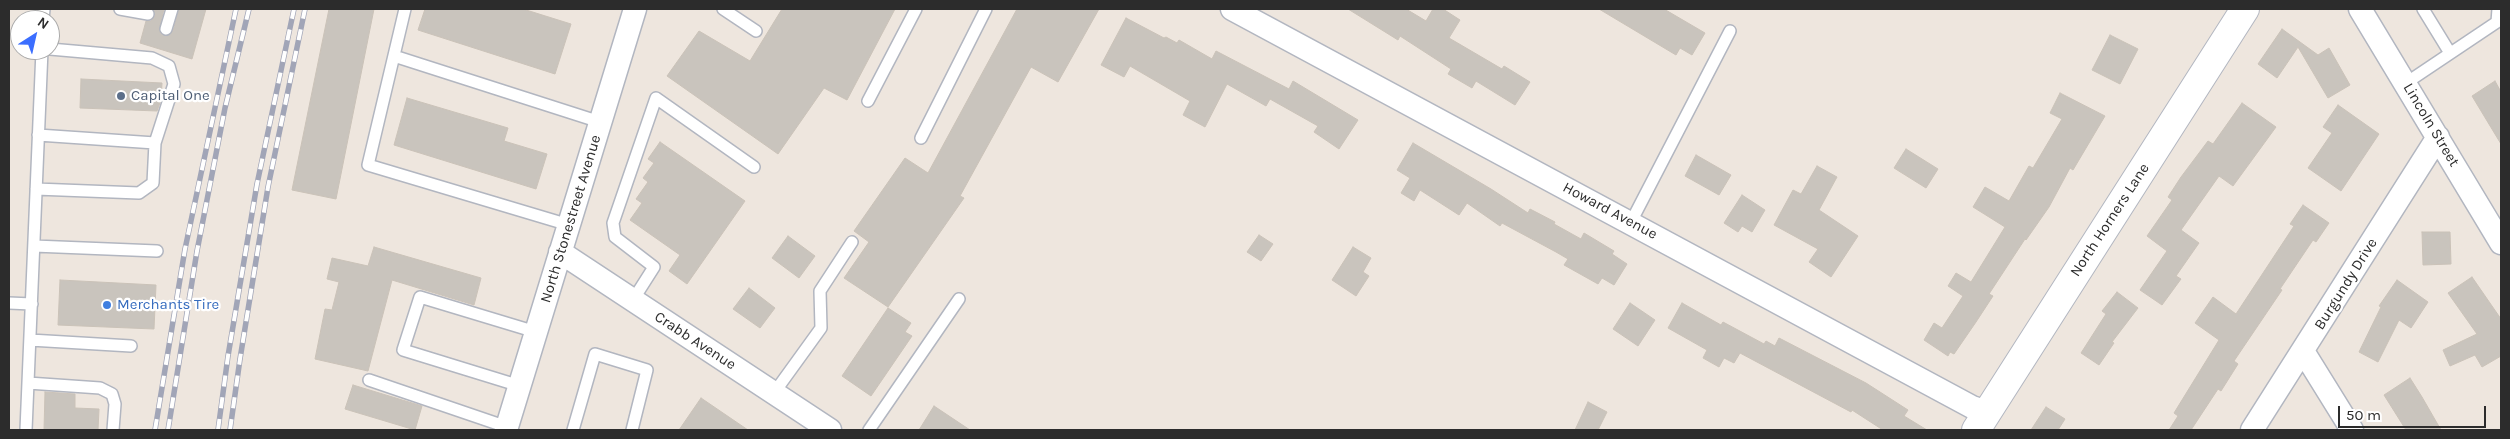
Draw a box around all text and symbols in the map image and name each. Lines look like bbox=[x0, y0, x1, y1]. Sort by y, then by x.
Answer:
north arrow bbox=[10, 10, 60, 60]
text: N bbox=[34, 13, 52, 33]
street label: Lincoln Street bbox=[2399, 80, 2463, 170]
place label: Capital One bbox=[131, 87, 210, 105]
marker: Capital One bbox=[115, 90, 127, 102]
street label: North Stonestreet Avenue bbox=[537, 133, 605, 305]
street label: North Horners Lane bbox=[2067, 160, 2153, 280]
street label: Howard Avenue bbox=[1560, 179, 1660, 243]
street label: Burgundy Drive bbox=[2311, 235, 2381, 333]
place label: Merchants Tire bbox=[117, 296, 219, 314]
marker: Merchants Tire bbox=[101, 299, 113, 311]
street label: Crabb Avenue bbox=[651, 308, 739, 374]
scale bar bbox=[2340, 396, 2488, 428]
text: 50 m bbox=[2346, 406, 2381, 424]

